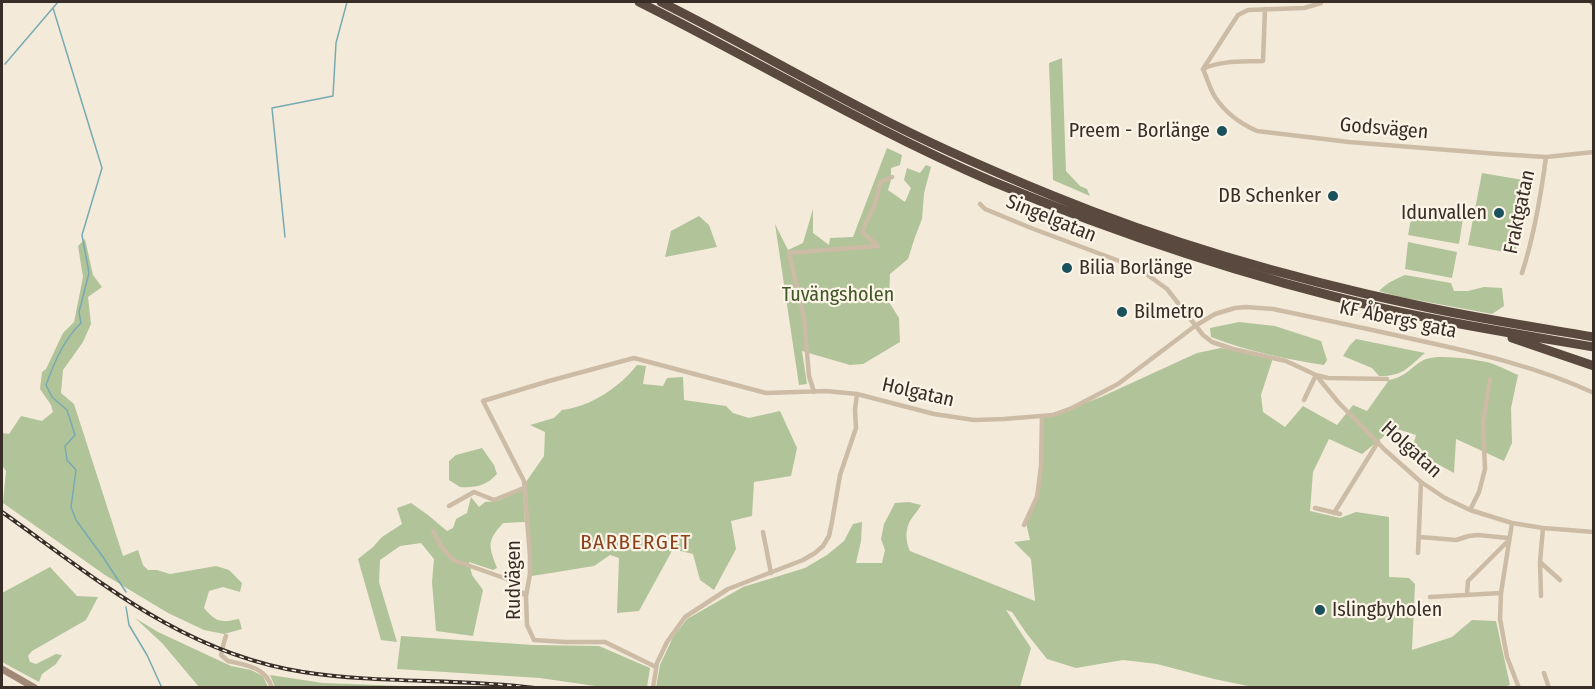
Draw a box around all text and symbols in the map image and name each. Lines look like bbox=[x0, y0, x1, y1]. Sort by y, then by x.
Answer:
street label: Godsvägen bbox=[1339, 113, 1429, 145]
place label: Preem - Borlänge bbox=[1069, 119, 1210, 143]
marker: Preem - Borlänge bbox=[1215, 124, 1229, 138]
street label: Fraktgatan bbox=[1499, 168, 1541, 256]
place label: DB Schenker bbox=[1218, 184, 1321, 208]
marker: DB Schenker bbox=[1326, 189, 1340, 203]
street label: Singelgatan bbox=[1002, 190, 1100, 248]
place label: Idunvallen bbox=[1401, 201, 1487, 225]
marker: Idunvallen bbox=[1492, 206, 1506, 220]
place label: Bilia Borlänge bbox=[1079, 256, 1193, 280]
marker: Bilia Borlänge bbox=[1060, 261, 1074, 275]
park label: Tuvängsholen bbox=[782, 283, 894, 307]
street label: KF Åbergs gata bbox=[1337, 296, 1459, 344]
place label: Bilmetro bbox=[1134, 300, 1204, 324]
marker: Bilmetro bbox=[1115, 305, 1129, 319]
street label: Holgatan bbox=[880, 373, 956, 413]
street label: Holgatan bbox=[1376, 416, 1446, 484]
district label: BARBERGET bbox=[580, 530, 692, 556]
street label: Rudvägen bbox=[502, 540, 526, 620]
place label: Islingbyholen bbox=[1332, 598, 1442, 622]
marker: Islingbyholen bbox=[1313, 603, 1327, 617]

